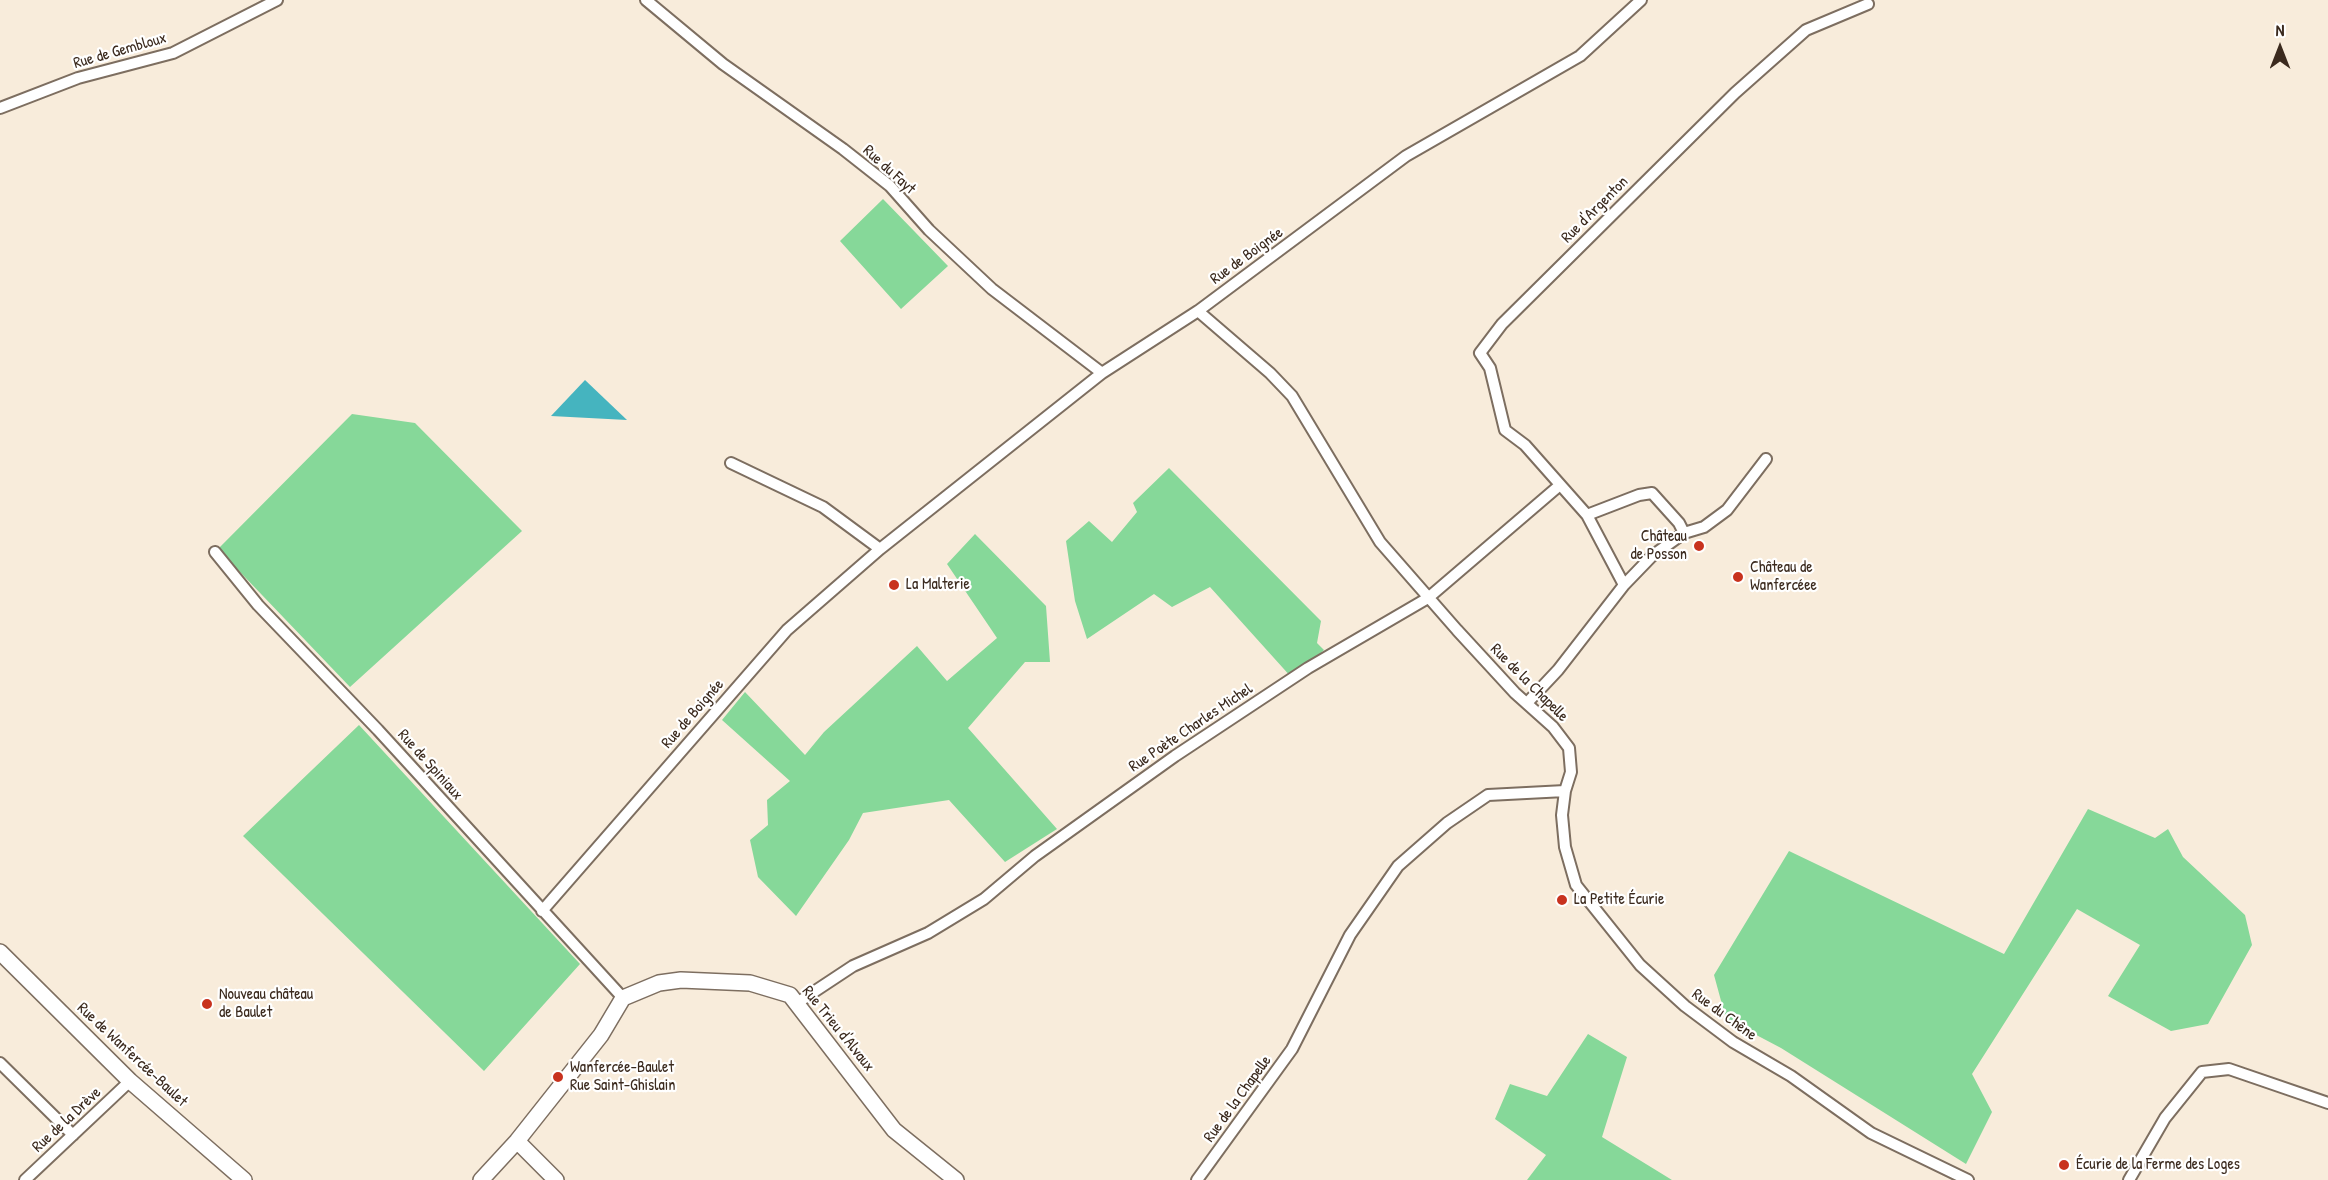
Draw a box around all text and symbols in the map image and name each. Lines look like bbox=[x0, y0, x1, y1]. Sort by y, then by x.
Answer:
north arrow bbox=[2250, 18, 2310, 78]
text: N bbox=[2276, 19, 2284, 41]
street label: Rue de Gembloux bbox=[71, 29, 169, 73]
street label: Rue du Fayt bbox=[859, 141, 919, 199]
street label: Rue d'Argenton bbox=[1558, 173, 1632, 247]
street label: Rue de Boignée bbox=[1207, 223, 1287, 289]
place label: Château de Posson bbox=[1631, 527, 1687, 565]
marker: Château de Posson bbox=[1692, 539, 1706, 553]
place label: Château de Wanfercéee bbox=[1750, 558, 1817, 596]
marker: Château de Wanfercéee bbox=[1731, 570, 1745, 584]
place label: La Malterie bbox=[906, 575, 970, 595]
marker: La Malterie bbox=[887, 578, 901, 592]
street label: Rue de la Chapelle bbox=[1486, 640, 1572, 726]
street label: Rue de Boignée bbox=[658, 676, 728, 752]
street label: Rue Poète Charles Michel bbox=[1126, 680, 1256, 776]
street label: Rue de Spiniaux bbox=[393, 726, 467, 804]
place label: La Petite Écurie bbox=[1574, 890, 1664, 910]
marker: La Petite Écurie bbox=[1555, 893, 1569, 907]
street label: Rue Trieu d'Alvaux bbox=[798, 982, 878, 1076]
place label: Nouveau château de Baulet bbox=[219, 985, 313, 1023]
street label: Rue du Chêne bbox=[1688, 985, 1760, 1045]
marker: Nouveau château de Baulet bbox=[200, 997, 214, 1011]
street label: Rue de Wanfercée-Baulet bbox=[73, 999, 191, 1111]
street label: Rue de la Chapelle bbox=[1200, 1052, 1276, 1146]
place label: Wanfercée-Baulet Rue Saint-Ghislain bbox=[570, 1058, 676, 1096]
marker: Wanfercée-Baulet Rue Saint-Ghislain bbox=[551, 1070, 565, 1084]
street label: Rue de la Drève bbox=[29, 1083, 105, 1157]
place label: Écurie de la Ferme des Loges bbox=[2076, 1155, 2240, 1175]
marker: Écurie de la Ferme des Loges bbox=[2057, 1158, 2071, 1172]

